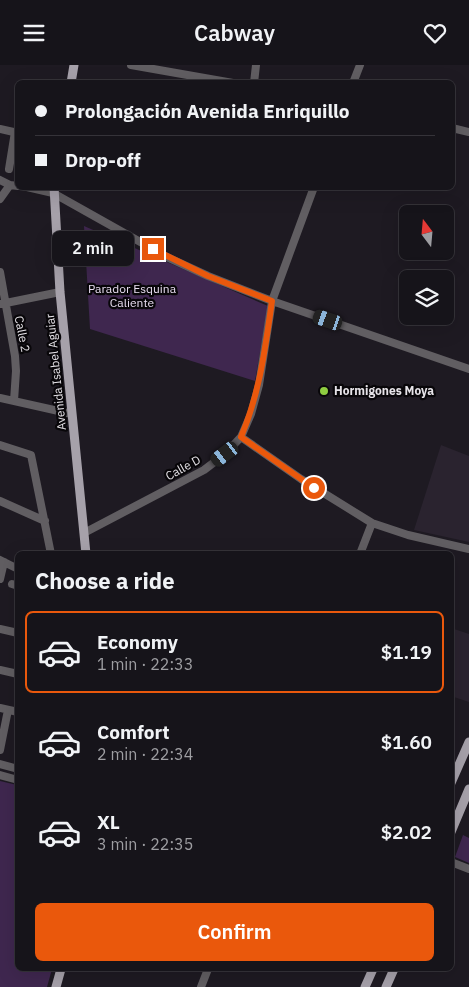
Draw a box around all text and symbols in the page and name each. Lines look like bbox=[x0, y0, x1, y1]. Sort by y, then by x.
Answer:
text: Cabway bbox=[194, 18, 275, 47]
icon: menu bbox=[20, 19, 48, 47]
icon: heart bbox=[421, 19, 449, 47]
text: Prolongación Avenida Enriquillo bbox=[65, 99, 350, 123]
text: Drop-off bbox=[65, 148, 141, 172]
north arrow bbox=[399, 205, 454, 260]
map controls bbox=[399, 205, 454, 325]
callout: 2 min bbox=[53, 231, 136, 267]
text: 2 min bbox=[72, 238, 114, 258]
route end bbox=[142, 238, 164, 260]
button: layers bbox=[399, 270, 454, 325]
park label: Parador Esquina Caliente bbox=[88, 281, 177, 310]
car bbox=[311, 308, 344, 332]
street label: Avenida Isabel Aguiar bbox=[42, 312, 69, 431]
street label: Calle 2 bbox=[12, 314, 33, 353]
place label: Hormigones Moya bbox=[334, 383, 434, 398]
marker: Hormigones Moya bbox=[318, 385, 330, 397]
car bbox=[208, 439, 241, 469]
street label: Calle D bbox=[163, 452, 203, 483]
route start bbox=[303, 477, 325, 499]
text: Choose a ride bbox=[35, 566, 175, 595]
icon: car bbox=[37, 630, 82, 675]
text: Economy bbox=[97, 630, 178, 654]
text: $1.19 bbox=[381, 640, 432, 664]
text: 1 min · 22:33 bbox=[97, 654, 193, 674]
icon: car bbox=[37, 720, 82, 765]
text: Comfort bbox=[97, 720, 170, 744]
text: $1.60 bbox=[381, 730, 432, 754]
text: 2 min · 22:34 bbox=[97, 744, 193, 764]
icon: car bbox=[37, 810, 82, 855]
text: XL bbox=[97, 810, 120, 834]
text: $2.02 bbox=[381, 820, 432, 844]
text: 3 min · 22:35 bbox=[97, 834, 193, 854]
button: Confirm bbox=[35, 903, 434, 961]

